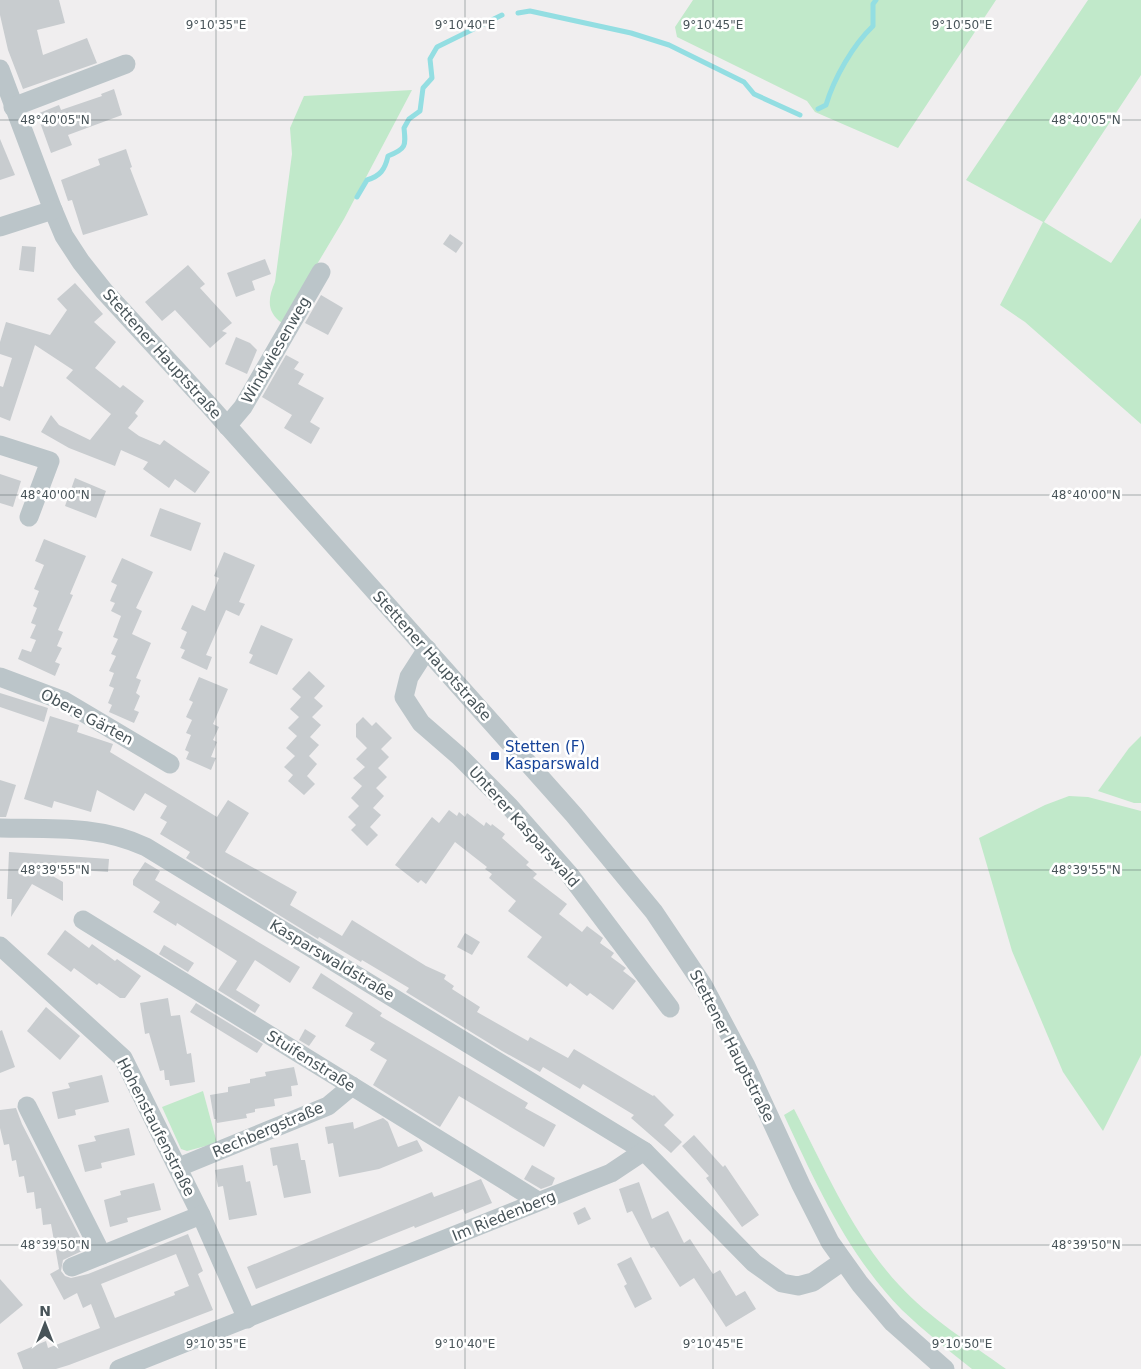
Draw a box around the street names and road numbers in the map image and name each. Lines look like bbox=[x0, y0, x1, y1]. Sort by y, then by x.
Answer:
street label: Stettener Hauptstraße bbox=[99, 285, 225, 423]
street label: Windwiesenweg bbox=[238, 293, 314, 407]
street label: Stettener Hauptstraße bbox=[369, 587, 495, 725]
street label: Obere Gärten bbox=[38, 685, 136, 749]
street label: Unterer Kasparswald bbox=[465, 763, 583, 891]
street label: Kasparswaldstraße bbox=[266, 916, 398, 1004]
street label: Stettener Hauptstraße bbox=[686, 967, 778, 1125]
street label: Stuifenstraße bbox=[263, 1027, 359, 1095]
street label: Hohenstaufenstraße bbox=[113, 1055, 199, 1199]
street label: Rechbergstraße bbox=[210, 1099, 326, 1161]
street label: Im Riedenberg bbox=[450, 1187, 558, 1245]

